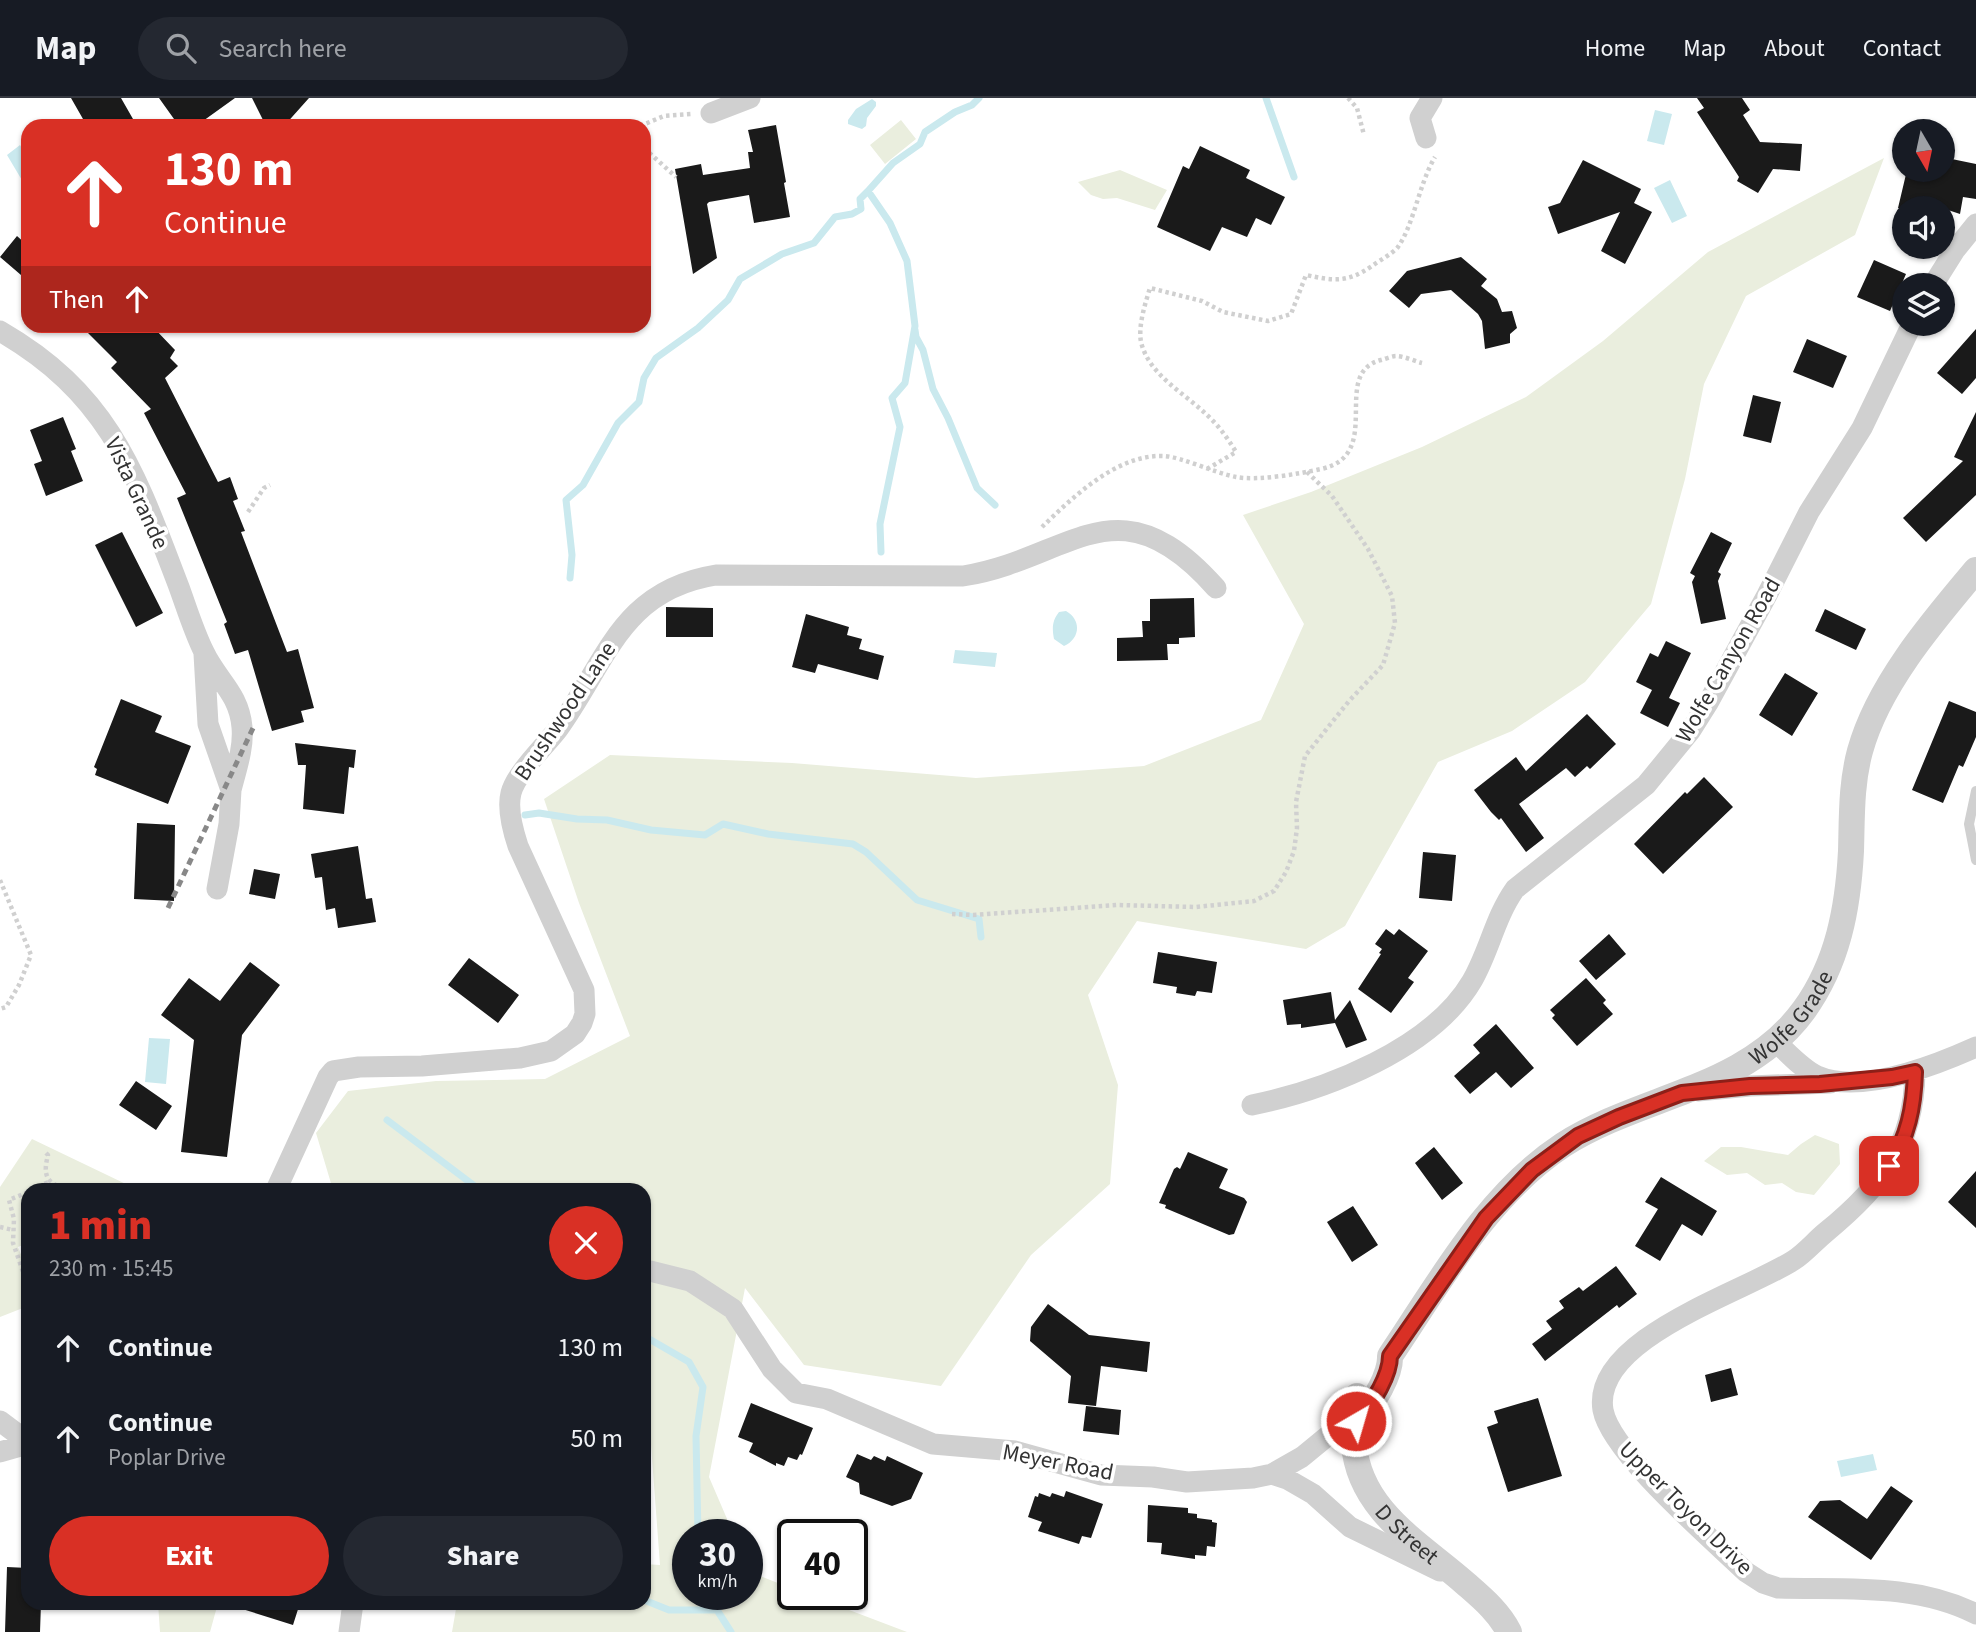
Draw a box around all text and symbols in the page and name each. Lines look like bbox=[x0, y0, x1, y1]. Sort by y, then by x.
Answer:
search box bbox=[138, 17, 628, 80]
text: Map bbox=[35, 25, 96, 72]
icon: search bbox=[162, 29, 200, 67]
text: Search here bbox=[218, 30, 347, 67]
text: Home bbox=[1585, 31, 1645, 66]
text: Map bbox=[1683, 31, 1726, 66]
text: About bbox=[1764, 31, 1825, 66]
text: Contact bbox=[1863, 31, 1941, 66]
north arrow bbox=[1892, 119, 1955, 182]
map controls bbox=[1892, 119, 1955, 336]
text: 130 m bbox=[164, 135, 293, 205]
icon: ahead bbox=[49, 147, 140, 238]
button: sound bbox=[1892, 196, 1955, 259]
text: Continue bbox=[164, 200, 287, 246]
button: layers bbox=[1892, 273, 1955, 336]
icon: ahead bbox=[118, 280, 156, 318]
text: Then bbox=[49, 281, 104, 318]
street label: Vista Grande bbox=[97, 432, 177, 554]
street label: Wolfe Canyon Road bbox=[1667, 571, 1789, 749]
street label: Brushwood Lane bbox=[506, 635, 624, 787]
street label: Wolfe Grade bbox=[1742, 965, 1841, 1073]
pin bbox=[1859, 1136, 1919, 1196]
icon: arrive bbox=[1870, 1147, 1908, 1185]
text: 1 min bbox=[49, 1196, 152, 1256]
button: close bbox=[549, 1206, 623, 1280]
text: 230 m · 15:45 bbox=[49, 1252, 173, 1285]
icon: ahead bbox=[49, 1329, 87, 1367]
text: Continue bbox=[108, 1329, 213, 1366]
text: 130 m bbox=[557, 1329, 623, 1366]
position arrow bbox=[1319, 1384, 1393, 1458]
text: Continue bbox=[108, 1404, 213, 1441]
icon: ahead bbox=[49, 1420, 87, 1458]
text: 50 m bbox=[570, 1420, 623, 1457]
street label: Upper Toyon Drive bbox=[1612, 1434, 1760, 1582]
street label: Meyer Road bbox=[1000, 1435, 1116, 1489]
text: Poplar Drive bbox=[108, 1441, 226, 1474]
street label: D Street bbox=[1367, 1497, 1446, 1572]
button: Exit bbox=[49, 1516, 329, 1596]
button: Share bbox=[343, 1516, 623, 1596]
speed limit sign: 40 bbox=[777, 1519, 868, 1610]
text: 30 bbox=[699, 1530, 736, 1580]
text: km/h bbox=[698, 1569, 737, 1594]

